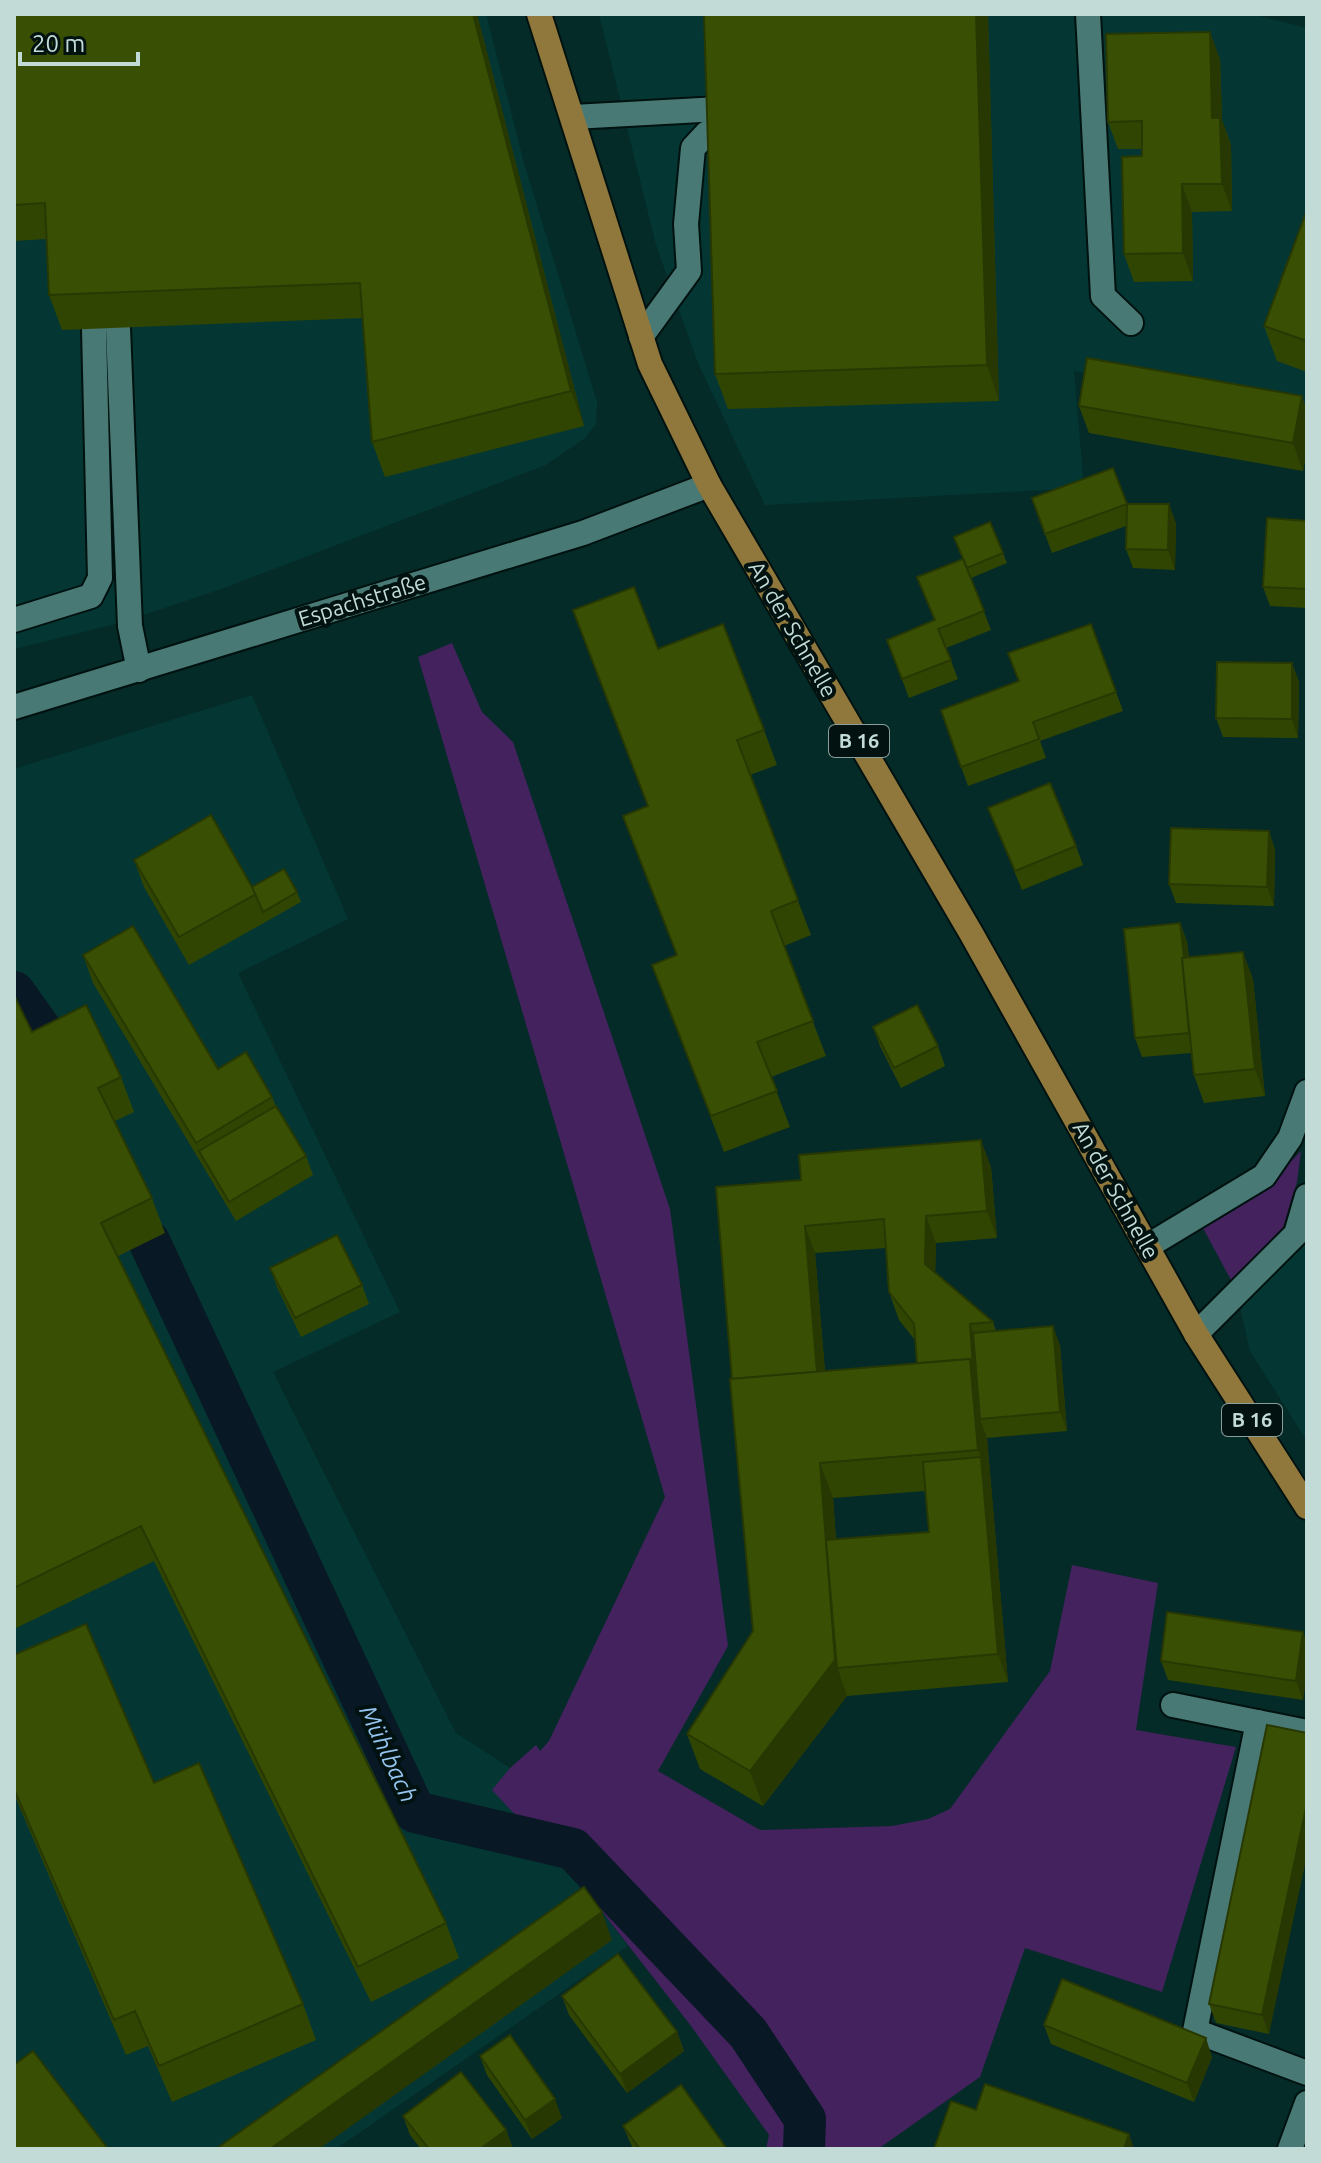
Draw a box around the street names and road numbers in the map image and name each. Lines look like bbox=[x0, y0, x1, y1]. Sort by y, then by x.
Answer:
street label: An der Schnelle bbox=[744, 556, 843, 701]
street label: Espachstraße bbox=[295, 568, 429, 631]
road number: B 16 bbox=[829, 725, 889, 757]
street label: An der Schnelle bbox=[1068, 1117, 1164, 1263]
road number: B 16 bbox=[1222, 1404, 1282, 1436]

